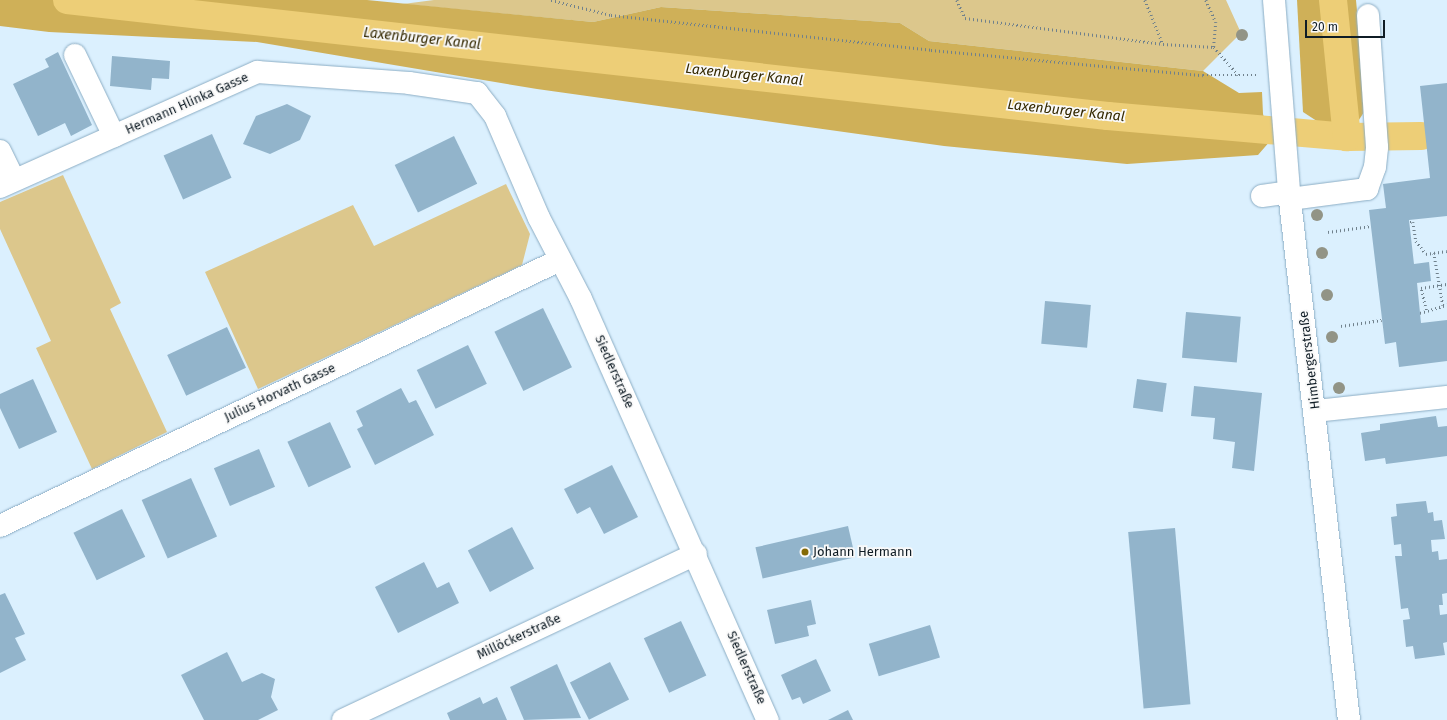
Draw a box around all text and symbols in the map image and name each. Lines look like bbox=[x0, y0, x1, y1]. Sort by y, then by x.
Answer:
scale bar bbox=[1307, 12, 1387, 38]
text: 20 m bbox=[1312, 20, 1338, 34]
water label: Laxenburger Kanal bbox=[363, 24, 481, 54]
water label: Laxenburger Kanal bbox=[685, 60, 803, 90]
street label: Hermann Hlinka Gasse bbox=[123, 70, 251, 138]
water label: Laxenburger Kanal bbox=[1007, 96, 1125, 126]
street label: Himbergerstraße bbox=[1296, 310, 1324, 410]
street label: Siedlerstraße bbox=[591, 333, 637, 411]
street label: Julius Horvath Gasse bbox=[222, 360, 338, 426]
place label: Johann Hermann bbox=[813, 544, 912, 560]
marker: Johann Hermann bbox=[800, 547, 810, 557]
street label: Millöckerstraße bbox=[475, 611, 563, 663]
street label: Siedlerstraße bbox=[723, 629, 769, 707]

